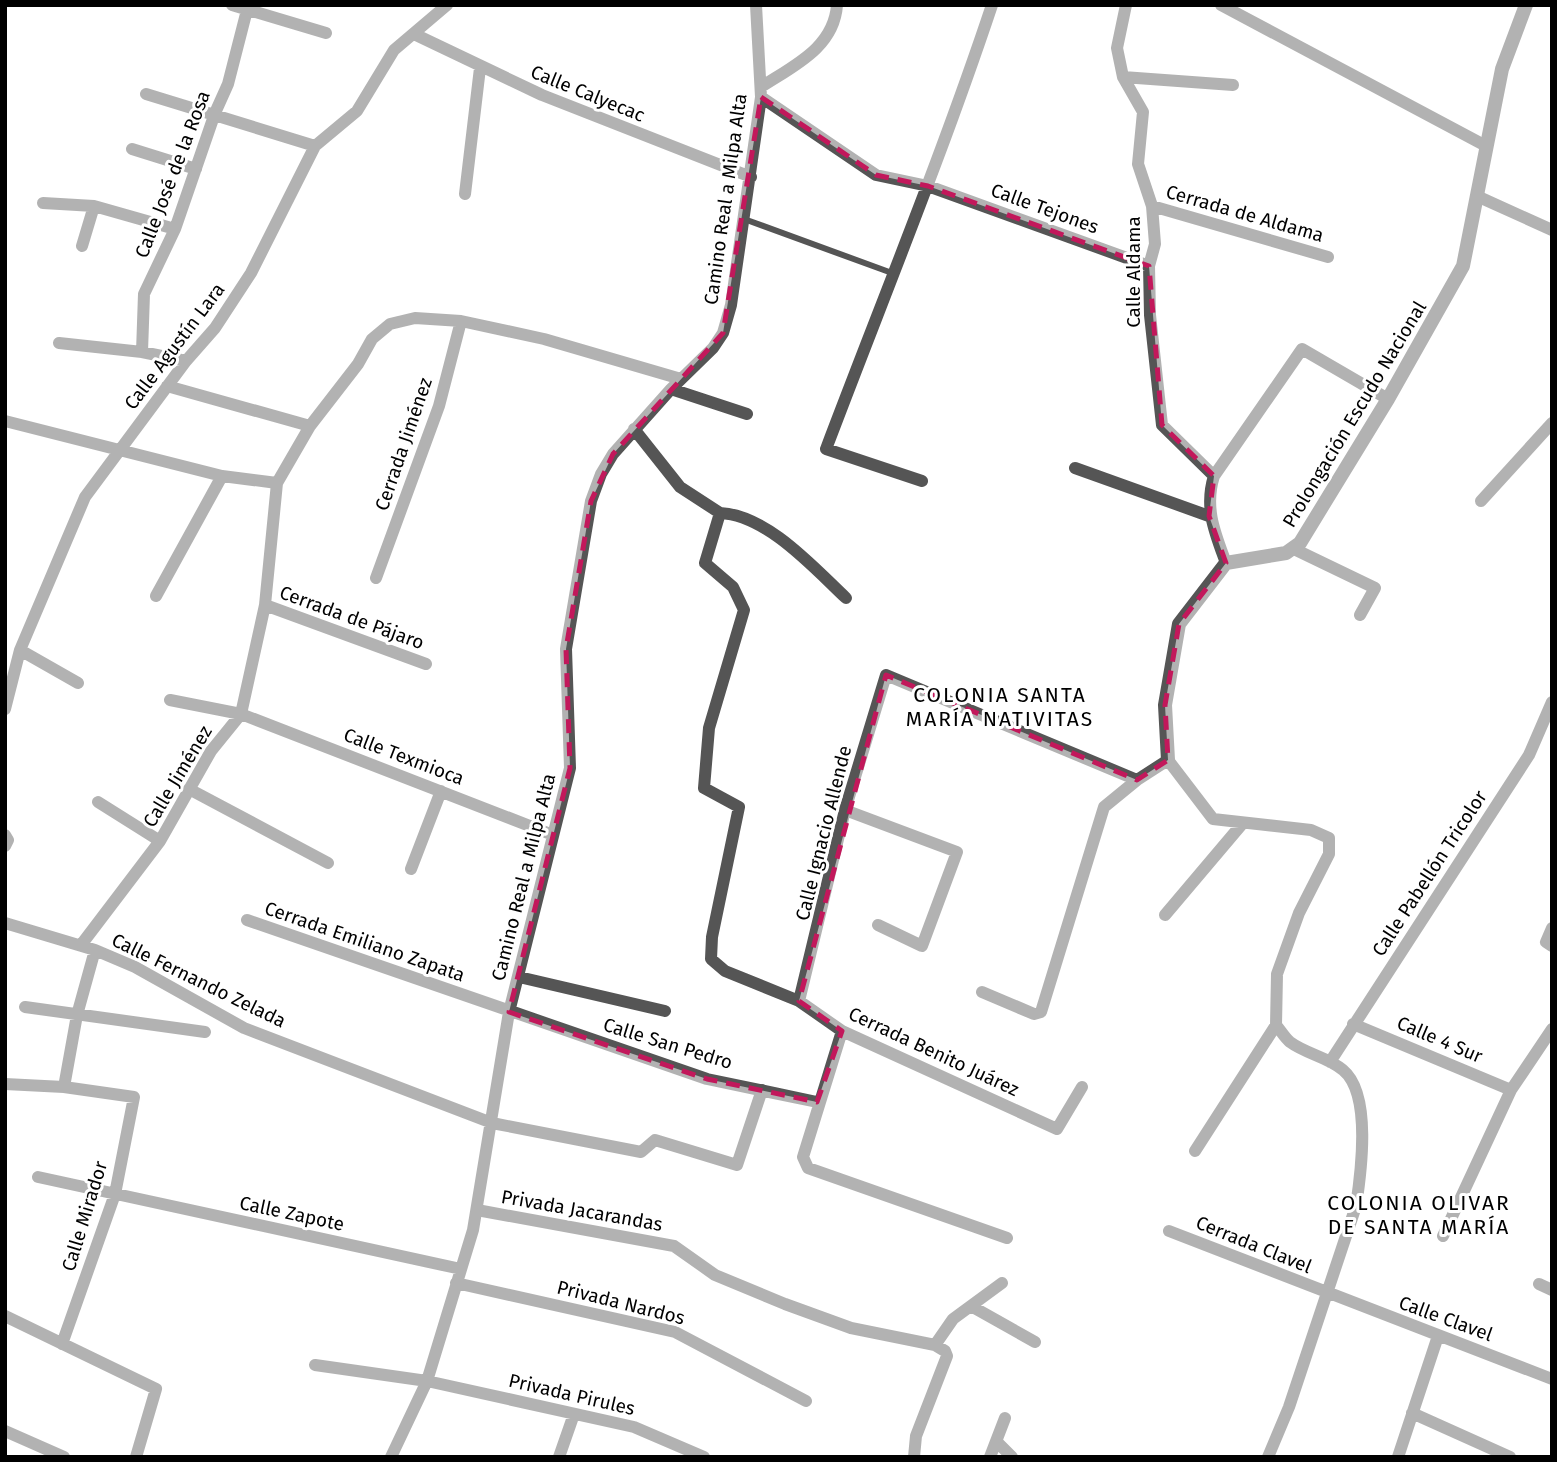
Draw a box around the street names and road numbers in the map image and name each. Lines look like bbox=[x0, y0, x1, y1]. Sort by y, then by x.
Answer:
street label: Calle Calyecac bbox=[527, 60, 648, 127]
street label: Calle José de la Rosa bbox=[130, 87, 215, 261]
street label: Camino Real a Milpa Alta bbox=[699, 92, 752, 306]
street label: Calle Tejones bbox=[988, 178, 1102, 239]
street label: Cerrada de Aldama bbox=[1163, 180, 1326, 247]
street label: Calle Aldama bbox=[1122, 216, 1145, 328]
street label: Calle Agustín Lara bbox=[119, 278, 229, 414]
street label: Prolongación Escudo Nacional bbox=[1278, 297, 1431, 532]
street label: Cerrada Jiménez bbox=[370, 375, 437, 514]
street label: Cerrada de Pájaro bbox=[276, 581, 427, 654]
street label: Calle Jiménez bbox=[138, 721, 217, 831]
street label: Calle Texmioca bbox=[340, 723, 467, 790]
street label: Calle Ignacio Allende bbox=[791, 743, 856, 923]
street label: Camino Real a Milpa Alta bbox=[487, 771, 560, 983]
street label: Calle Pabellón Tricolor bbox=[1367, 786, 1492, 960]
street label: Cerrada Emiliano Zapata bbox=[262, 896, 468, 987]
street label: Calle Fernando Zelada bbox=[108, 928, 290, 1033]
street label: Cerrada Benito Juárez bbox=[845, 1002, 1023, 1101]
street label: Calle 4 Sur bbox=[1393, 1011, 1487, 1068]
street label: Calle San Pedro bbox=[600, 1013, 735, 1074]
street label: Calle Mirador bbox=[57, 1158, 112, 1274]
street label: Privada Jacarandas bbox=[499, 1185, 664, 1236]
street label: Calle Zapote bbox=[238, 1191, 346, 1236]
street label: Cerrada Clavel bbox=[1193, 1211, 1315, 1278]
street label: Privada Nardos bbox=[555, 1275, 687, 1330]
street label: Calle Clavel bbox=[1396, 1291, 1496, 1346]
street label: Privada Pirules bbox=[506, 1369, 637, 1420]

